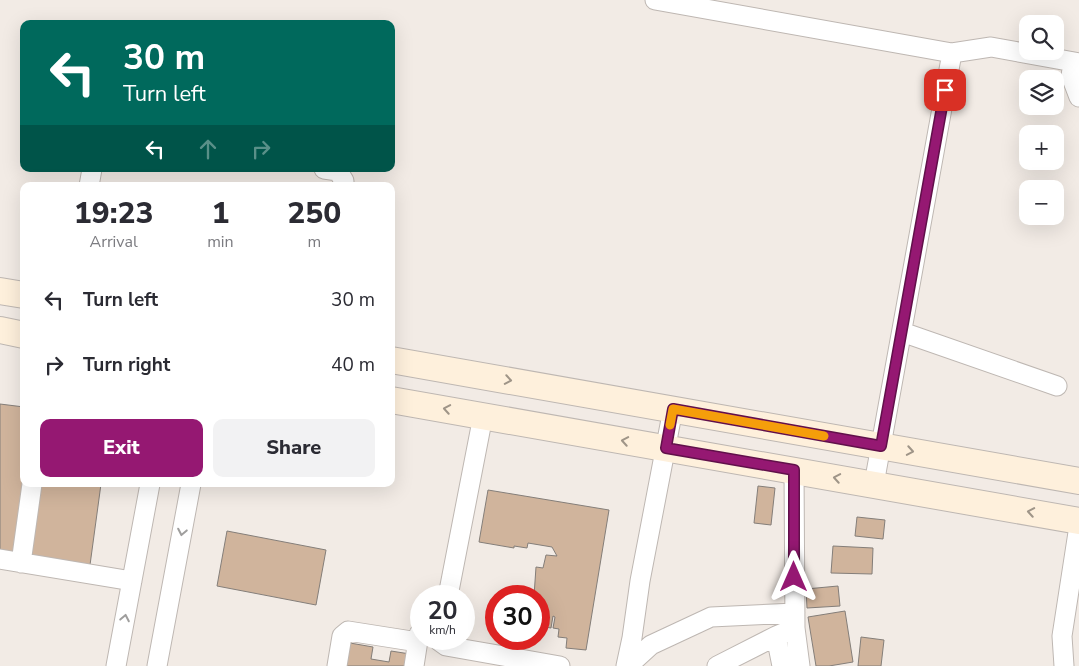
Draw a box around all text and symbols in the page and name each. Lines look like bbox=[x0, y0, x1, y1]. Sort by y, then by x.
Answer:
map controls bbox=[1019, 15, 1064, 225]
button: search bbox=[1019, 15, 1064, 60]
text: 30 m bbox=[123, 34, 205, 81]
icon: left bbox=[40, 40, 105, 105]
pin bbox=[924, 69, 966, 111]
button: layers bbox=[1019, 70, 1064, 115]
icon: arrive bbox=[931, 76, 959, 104]
text: Turn left bbox=[123, 79, 206, 109]
button: + bbox=[1019, 125, 1064, 170]
icon: left bbox=[141, 135, 169, 163]
icon: ahead bbox=[194, 135, 222, 163]
icon: right bbox=[247, 135, 275, 163]
button: − bbox=[1019, 180, 1064, 225]
text: 19:23 bbox=[74, 193, 153, 234]
text: 1 bbox=[211, 193, 229, 234]
text: 250 bbox=[287, 193, 341, 234]
text: Arrival bbox=[90, 231, 138, 253]
text: min bbox=[207, 231, 234, 253]
text: m bbox=[307, 231, 321, 253]
icon: left bbox=[40, 286, 68, 314]
text: Turn left bbox=[83, 287, 158, 313]
text: 30 m bbox=[331, 287, 375, 313]
icon: right bbox=[40, 351, 68, 379]
text: Turn right bbox=[83, 352, 170, 378]
text: 40 m bbox=[331, 352, 375, 378]
one-way arrow bbox=[504, 375, 513, 385]
one-way arrow bbox=[443, 405, 452, 415]
button: Exit bbox=[40, 419, 203, 477]
button: Share bbox=[213, 419, 375, 477]
one-way arrow bbox=[620, 436, 629, 446]
one-way arrow bbox=[905, 445, 914, 455]
one-way arrow bbox=[832, 473, 841, 483]
one-way arrow bbox=[1027, 508, 1035, 518]
one-way arrow bbox=[177, 527, 188, 536]
position arrow bbox=[767, 550, 819, 602]
speed limit sign: 30 bbox=[485, 585, 550, 650]
text: 20 bbox=[427, 594, 458, 628]
one-way arrow bbox=[120, 614, 130, 622]
text: km/h bbox=[429, 622, 456, 638]

